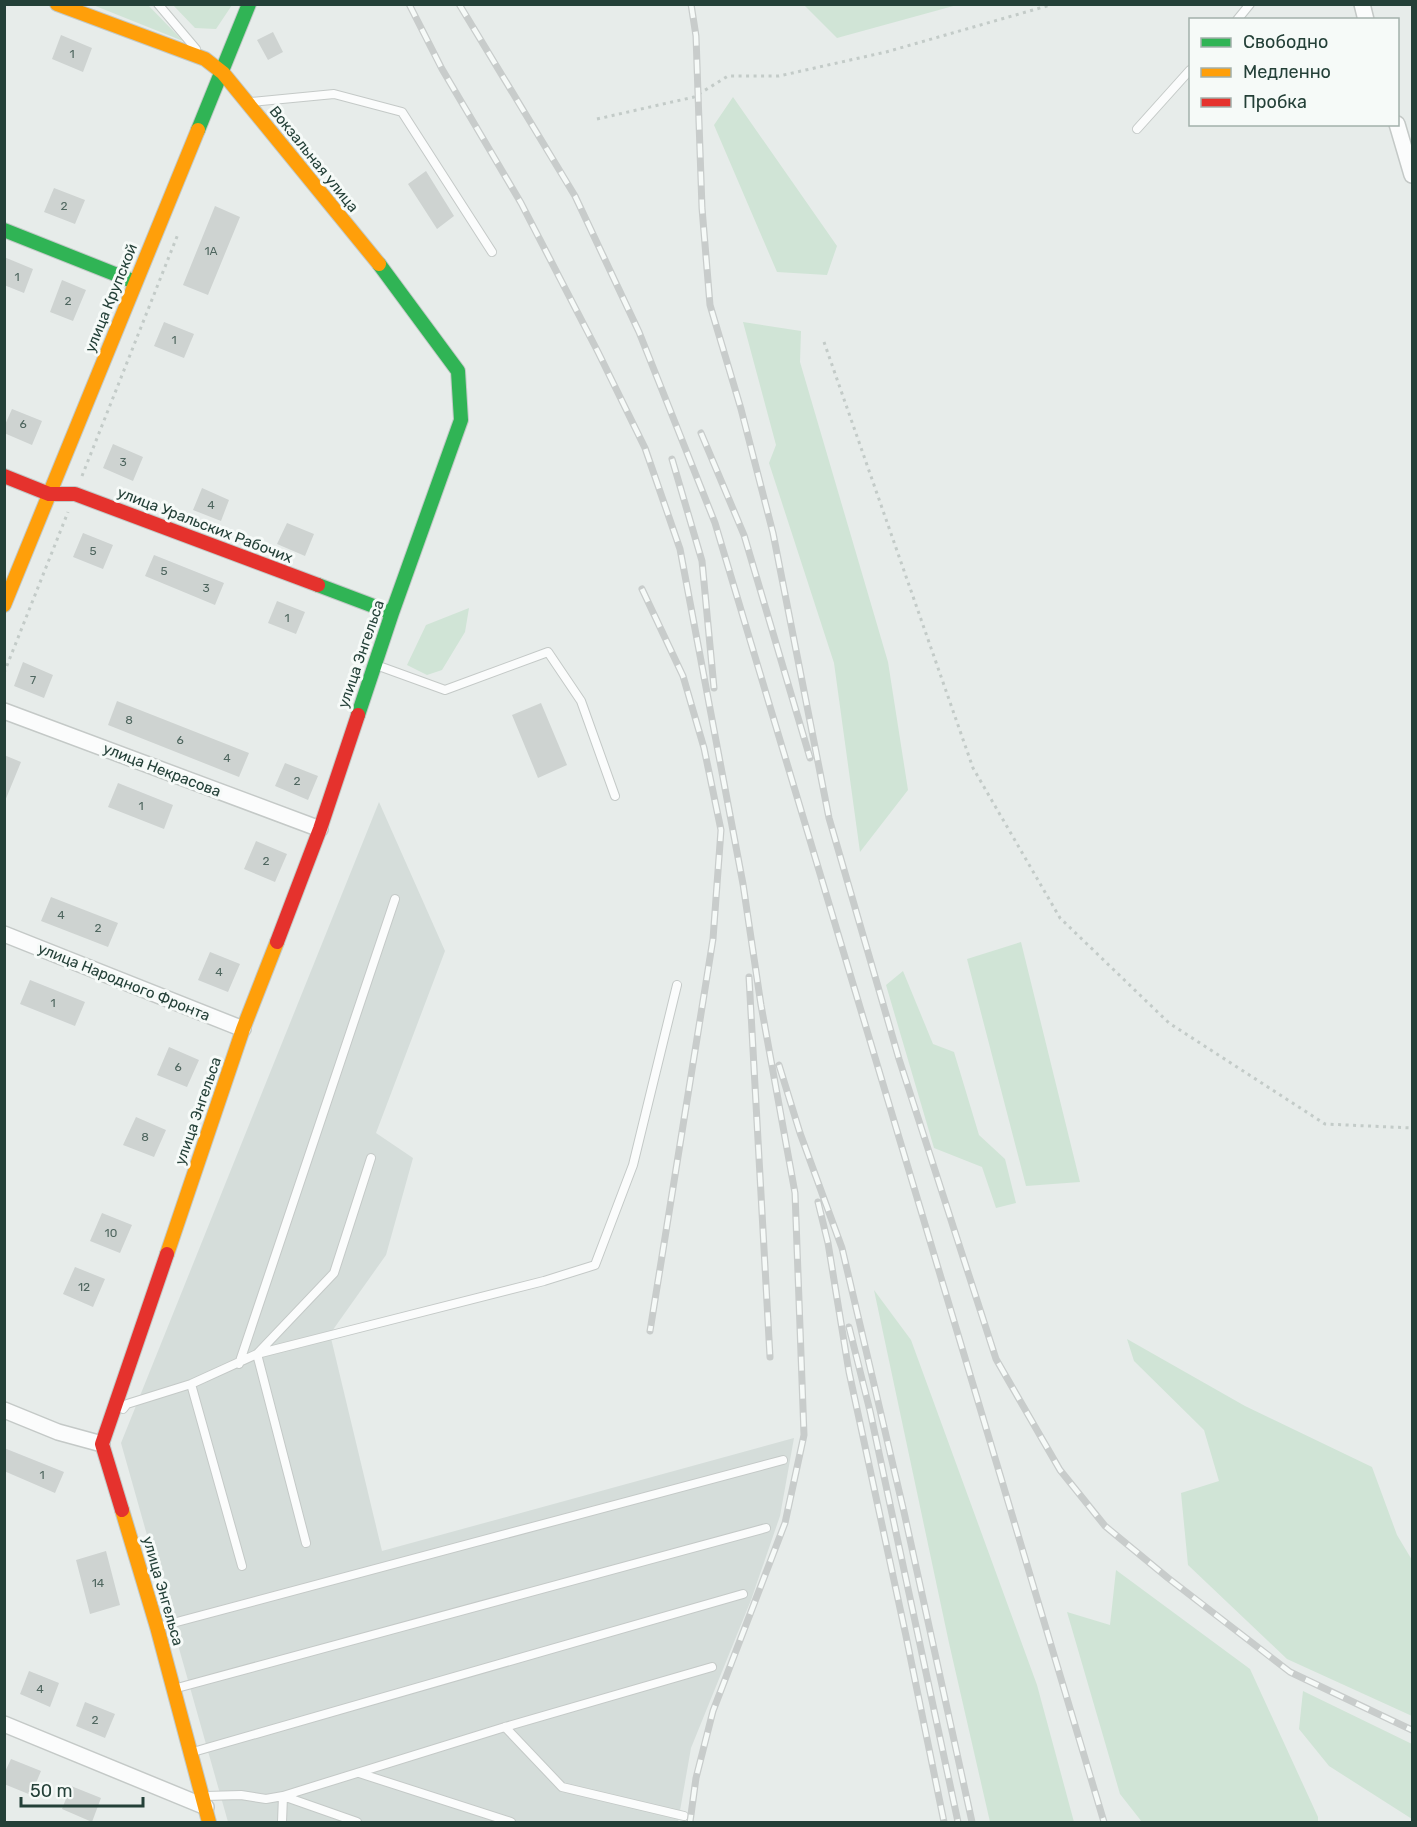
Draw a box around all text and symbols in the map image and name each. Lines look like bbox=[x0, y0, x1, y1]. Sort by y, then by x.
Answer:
legend bbox=[1189, 18, 1399, 126]
text: Свободно bbox=[1243, 31, 1328, 53]
house number: 1 bbox=[69, 47, 75, 61]
text: Медленно bbox=[1243, 61, 1331, 83]
text: Пробка bbox=[1243, 91, 1307, 113]
street label: Вокзальная улица bbox=[266, 102, 362, 216]
house number: 2 bbox=[60, 199, 68, 213]
street label: улица Крупской bbox=[81, 241, 141, 355]
house number: 1А bbox=[204, 244, 218, 258]
house number: 1 bbox=[14, 270, 20, 284]
house number: 2 bbox=[64, 294, 72, 308]
house number: 1 bbox=[171, 333, 177, 347]
house number: 6 bbox=[19, 417, 27, 431]
house number: 3 bbox=[119, 455, 127, 469]
street label: улица Уральских Рабочих bbox=[115, 483, 295, 567]
house number: 4 bbox=[207, 498, 215, 512]
house number: 5 bbox=[89, 544, 97, 558]
house number: 5 bbox=[160, 564, 168, 578]
house number: 3 bbox=[202, 581, 210, 595]
street label: улица Энгельса bbox=[334, 598, 388, 710]
house number: 1 bbox=[284, 611, 290, 625]
house number: 7 bbox=[30, 673, 36, 687]
house number: 8 bbox=[125, 713, 133, 727]
house number: 6 bbox=[176, 733, 184, 747]
street label: улица Некрасова bbox=[101, 739, 223, 801]
house number: 4 bbox=[223, 751, 231, 765]
house number: 2 bbox=[293, 774, 301, 788]
house number: 1 bbox=[138, 799, 144, 813]
house number: 2 bbox=[262, 854, 270, 868]
house number: 4 bbox=[57, 908, 65, 922]
house number: 2 bbox=[94, 921, 102, 935]
street label: улица Народного Фронта bbox=[35, 939, 213, 1025]
house number: 4 bbox=[215, 965, 223, 979]
house number: 1 bbox=[50, 996, 56, 1010]
street label: улица Энгельса bbox=[171, 1055, 225, 1167]
house number: 6 bbox=[174, 1060, 182, 1074]
house number: 8 bbox=[141, 1130, 149, 1144]
house number: 10 bbox=[105, 1226, 117, 1240]
house number: 12 bbox=[78, 1280, 90, 1294]
house number: 1 bbox=[39, 1468, 45, 1482]
street label: улица Энгельса bbox=[139, 1534, 187, 1648]
house number: 14 bbox=[92, 1576, 105, 1590]
house number: 4 bbox=[36, 1682, 44, 1696]
house number: 2 bbox=[91, 1713, 99, 1727]
scale bar bbox=[21, 1770, 142, 1808]
text: 50 m bbox=[30, 1780, 73, 1802]

